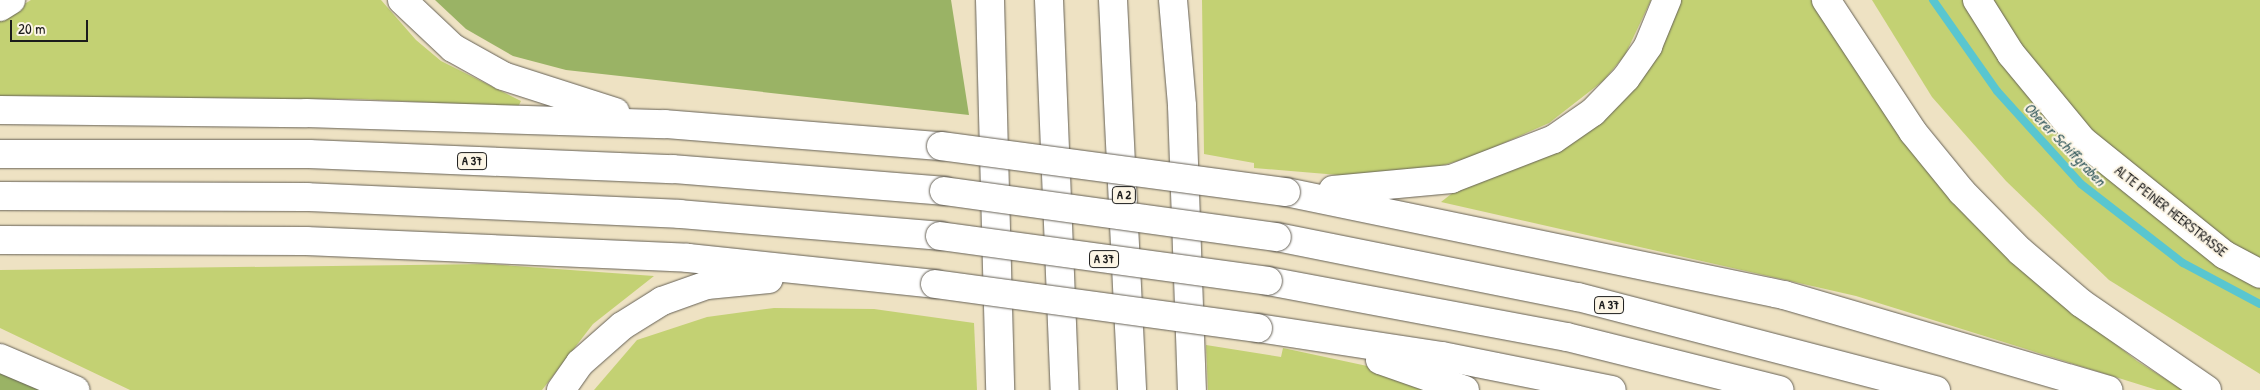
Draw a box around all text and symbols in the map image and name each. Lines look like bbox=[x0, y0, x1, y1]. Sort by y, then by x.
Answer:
scale bar bbox=[12, 10, 90, 42]
text: 20 m bbox=[18, 18, 45, 39]
water label: Oberer Schiffgraben bbox=[2021, 99, 2109, 189]
road number: A 37 bbox=[457, 152, 487, 170]
street label: ALTE PEINER HEERSTRASSE bbox=[2111, 162, 2231, 260]
road number: A 2 bbox=[1112, 186, 1136, 204]
road number: A 37 bbox=[1089, 250, 1119, 268]
road number: A 37 bbox=[1594, 296, 1624, 314]

